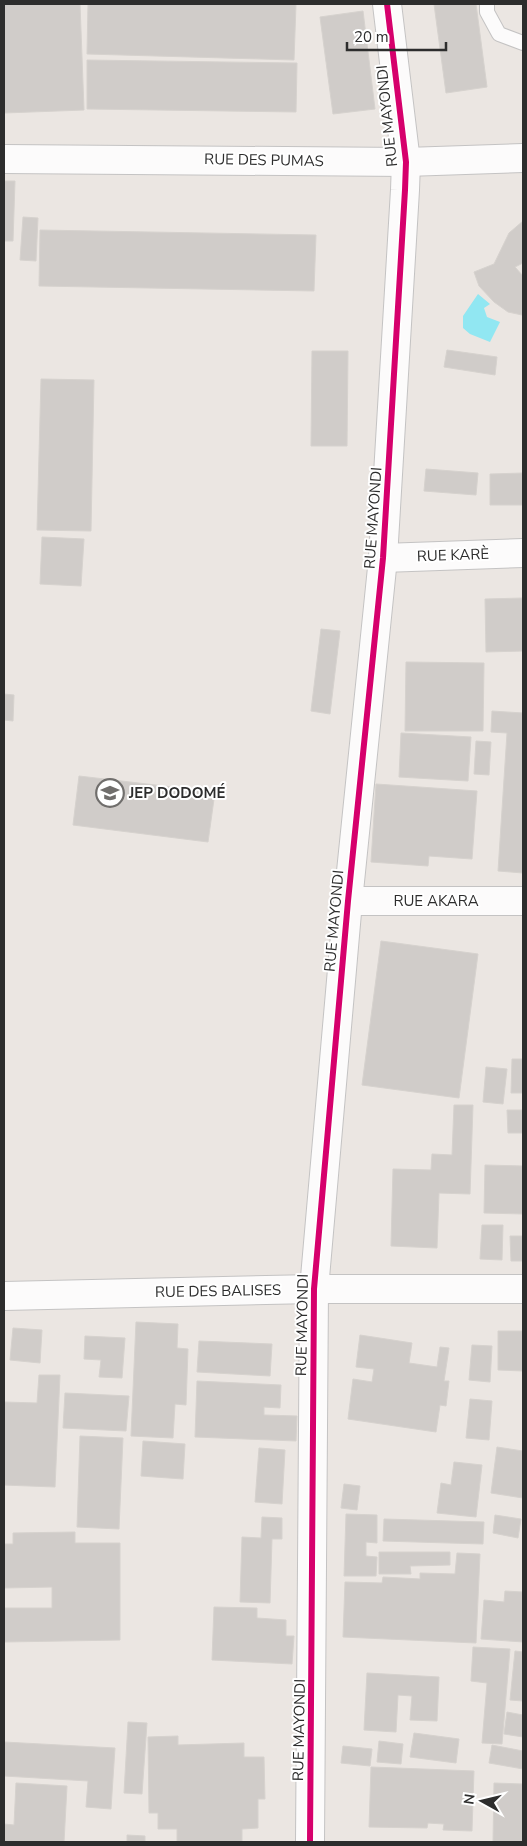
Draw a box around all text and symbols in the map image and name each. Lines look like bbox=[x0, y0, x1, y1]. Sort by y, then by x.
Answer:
scale bar bbox=[347, 20, 446, 52]
text: 20 m bbox=[354, 27, 389, 47]
street label: RUE MAYONDI bbox=[372, 64, 402, 168]
street label: RUE DES PUMAS bbox=[204, 149, 324, 171]
street label: RUE MAYONDI bbox=[359, 466, 387, 570]
street label: RUE KARÈ bbox=[417, 544, 489, 566]
school or university icon: JEP DODOMÉ bbox=[95, 778, 125, 808]
place label: JEP DODOMÉ bbox=[128, 783, 226, 803]
street label: RUE MAYONDI bbox=[320, 869, 348, 973]
street label: RUE AKARA bbox=[393, 891, 479, 911]
street label: RUE MAYONDI bbox=[291, 1274, 313, 1376]
street label: RUE DES BALISES bbox=[155, 1280, 281, 1302]
street label: RUE MAYONDI bbox=[288, 1679, 310, 1781]
north arrow bbox=[457, 1776, 507, 1826]
text: N bbox=[459, 1793, 480, 1806]

